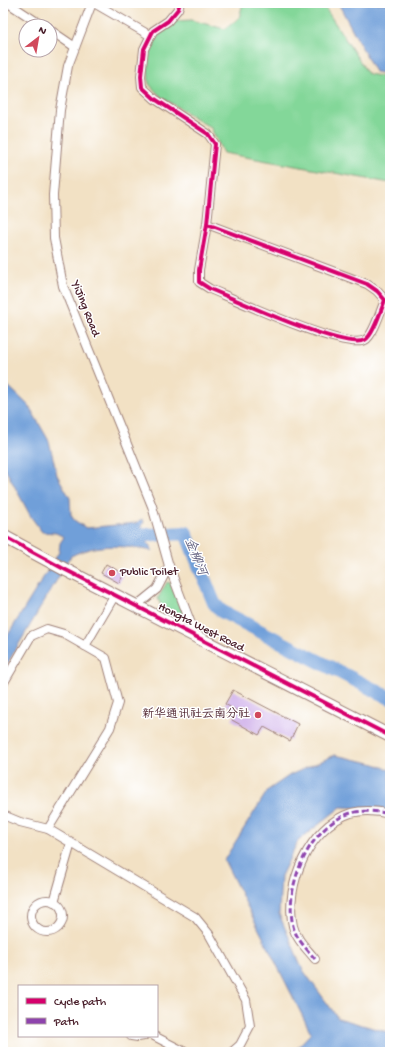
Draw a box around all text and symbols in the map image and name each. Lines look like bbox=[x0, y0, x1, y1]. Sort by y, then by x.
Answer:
north arrow bbox=[18, 18, 58, 58]
text: N bbox=[36, 24, 48, 38]
street label: YiJing Road bbox=[68, 278, 102, 340]
water label: 金柳河 bbox=[181, 536, 211, 580]
place label: Public Toilet bbox=[119, 566, 179, 580]
marker: Public Toilet bbox=[107, 568, 117, 578]
street label: Hongta West Road bbox=[156, 600, 247, 656]
place label: 新华通讯社云南分社 bbox=[142, 706, 250, 722]
marker: 新华通讯社云南分社 bbox=[253, 710, 263, 720]
legend bbox=[18, 985, 158, 1037]
text: Cycle path bbox=[54, 996, 107, 1010]
text: Path bbox=[53, 1016, 79, 1030]

